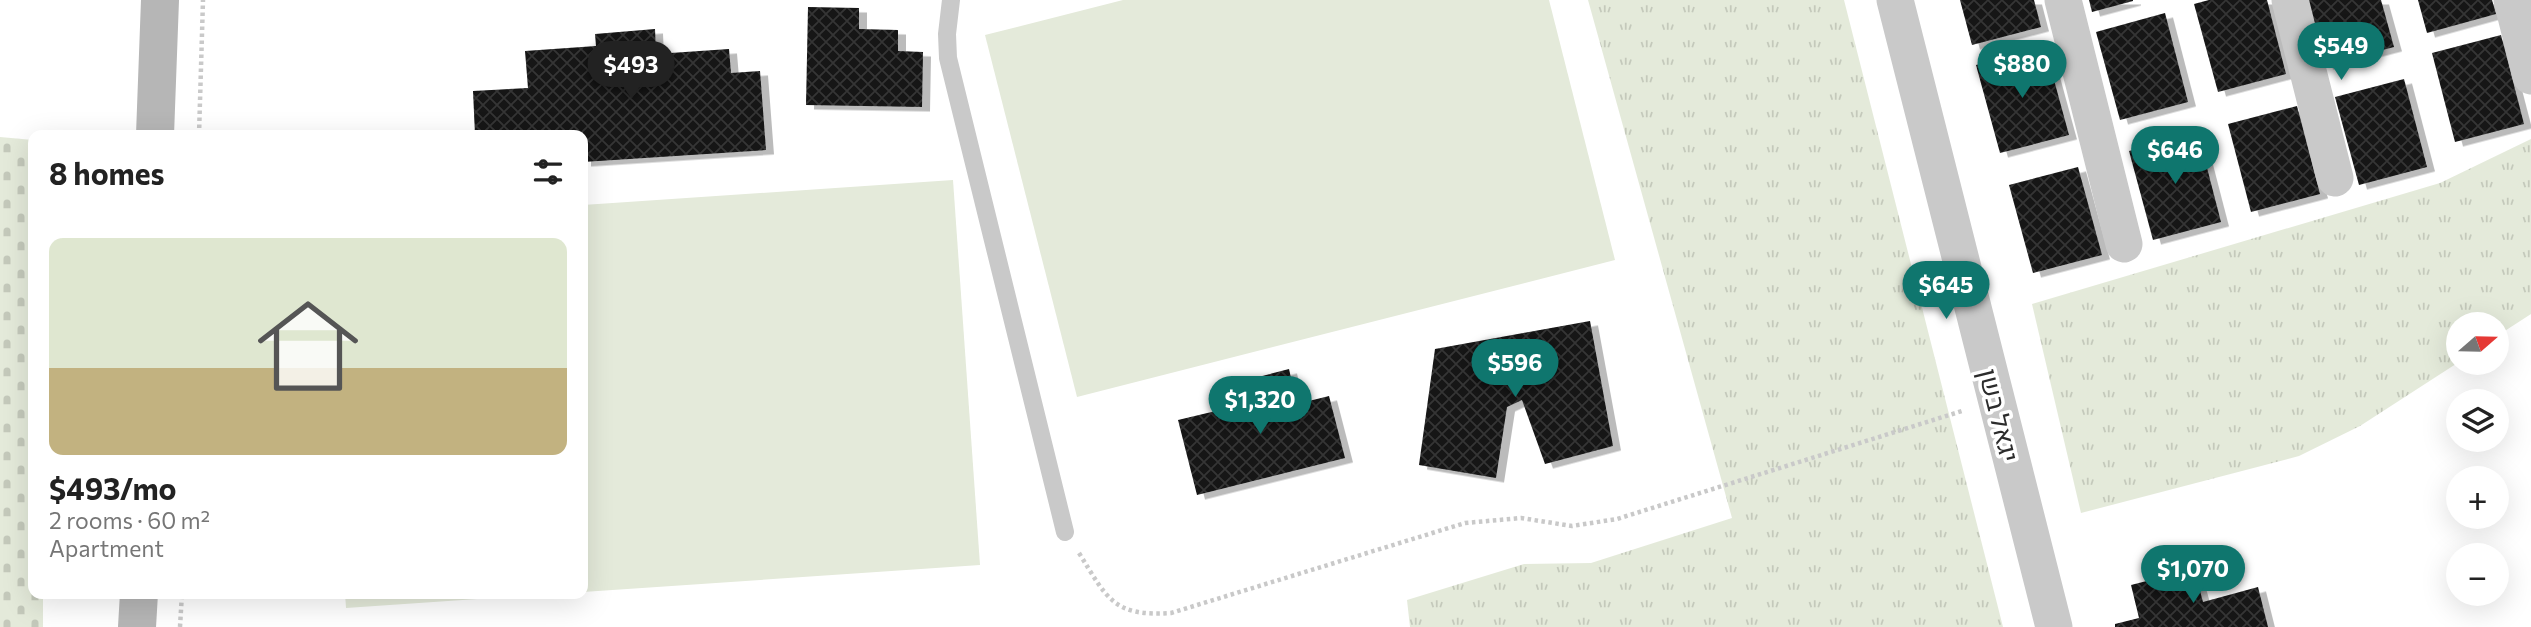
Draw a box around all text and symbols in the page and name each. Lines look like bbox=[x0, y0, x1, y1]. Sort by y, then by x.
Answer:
pin: $549 bbox=[2300, 22, 2382, 82]
text: $549 bbox=[2314, 31, 2368, 59]
pin: $880 bbox=[1981, 41, 2063, 100]
pin: $493 bbox=[590, 42, 672, 101]
text: $880 bbox=[1994, 49, 2050, 77]
text: $493 bbox=[604, 50, 658, 78]
pin: $646 bbox=[2134, 127, 2216, 186]
text: $646 bbox=[2147, 135, 2203, 163]
icon: filters bbox=[529, 153, 567, 191]
text: 8 homes bbox=[49, 154, 165, 191]
pin: $645 bbox=[1905, 262, 1987, 321]
text: $645 bbox=[1919, 270, 1973, 298]
icon: home bbox=[245, 283, 371, 409]
north arrow bbox=[2446, 312, 2510, 374]
map controls bbox=[2446, 312, 2509, 606]
pin: $596 bbox=[1474, 340, 1556, 399]
text: $596 bbox=[1487, 348, 1543, 376]
street label: יגאל בשן bbox=[1973, 365, 2027, 465]
pin: $1,320 bbox=[1203, 376, 1317, 436]
text: $1,320 bbox=[1225, 385, 1295, 413]
button: layers bbox=[2446, 389, 2509, 452]
button: + bbox=[2446, 466, 2509, 529]
text: $493/mo bbox=[49, 469, 177, 506]
text: 2 rooms · 60 m² bbox=[49, 506, 210, 534]
text: Apartment bbox=[49, 534, 164, 562]
button: − bbox=[2446, 543, 2509, 606]
pin: $1,070 bbox=[2136, 546, 2250, 605]
text: $1,070 bbox=[2157, 554, 2229, 582]

